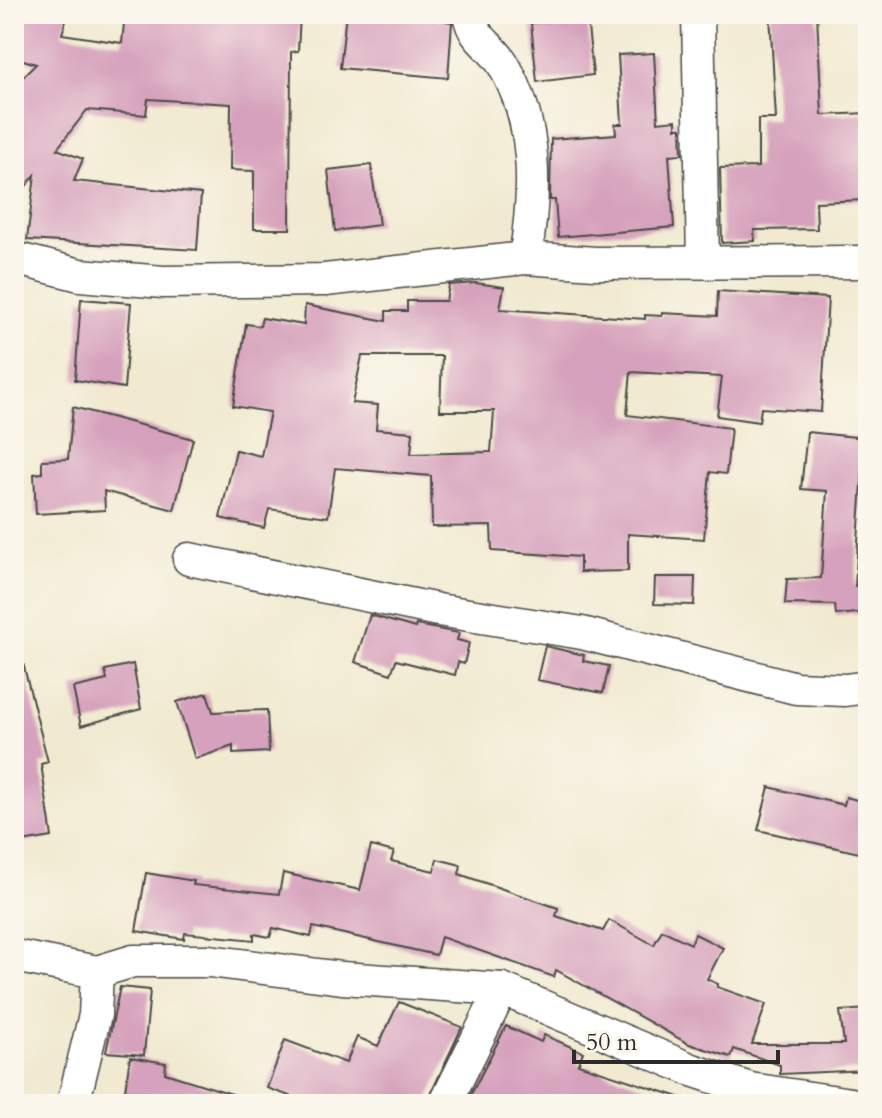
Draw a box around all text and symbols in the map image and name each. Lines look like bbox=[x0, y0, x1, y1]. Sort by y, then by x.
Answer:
scale bar bbox=[574, 1014, 778, 1064]
text: 50 m bbox=[586, 1026, 638, 1059]

